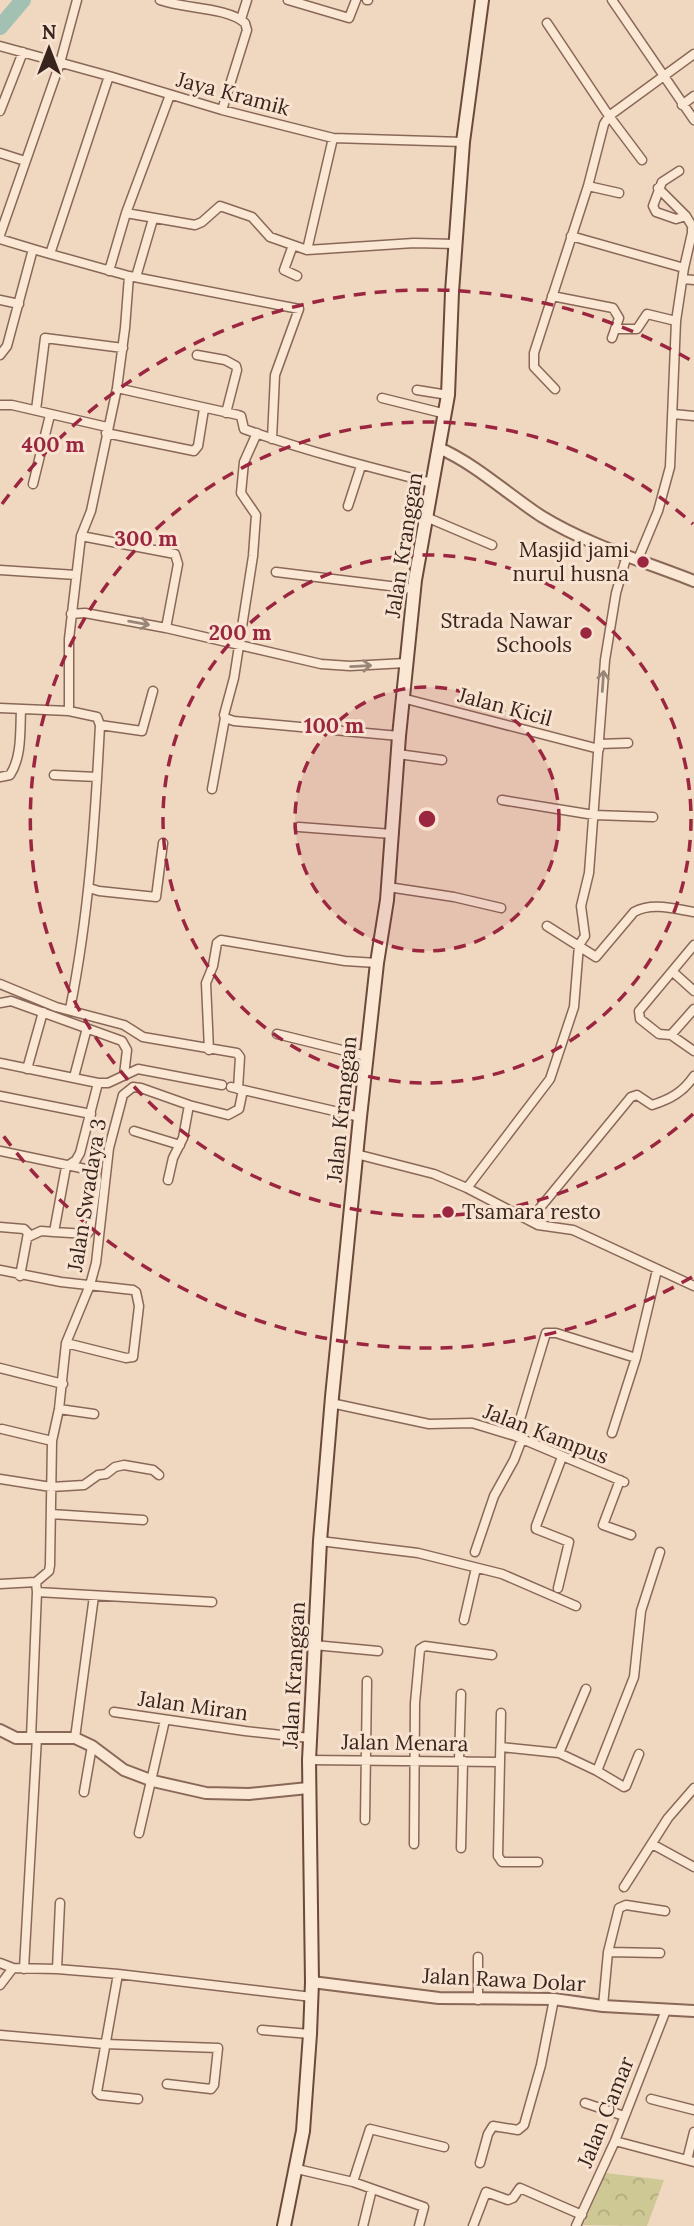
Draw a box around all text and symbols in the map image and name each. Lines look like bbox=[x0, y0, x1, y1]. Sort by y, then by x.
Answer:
north arrow bbox=[14, 14, 84, 84]
text: N bbox=[42, 20, 57, 44]
street label: Jaya Kramik bbox=[173, 65, 293, 122]
text: 400 m bbox=[21, 431, 85, 458]
street label: Jalan Kranggan bbox=[379, 470, 428, 621]
text: 300 m bbox=[114, 525, 178, 552]
place label: Masjid jami nurul husna bbox=[512, 536, 629, 587]
marker: Masjid jami nurul husna bbox=[635, 554, 651, 570]
place label: Strada Nawar Schools bbox=[440, 607, 572, 658]
one-way arrow bbox=[127, 617, 149, 630]
text: 200 m bbox=[209, 619, 271, 646]
marker: Strada Nawar Schools bbox=[578, 625, 594, 641]
one-way arrow bbox=[349, 659, 372, 672]
one-way arrow bbox=[597, 670, 610, 693]
street label: Jalan Kicil bbox=[454, 681, 555, 732]
text: 100 m bbox=[304, 712, 364, 739]
centre of rings bbox=[415, 807, 439, 831]
street label: Jalan Kranggan bbox=[320, 1034, 363, 1184]
street label: Jalan Swadaya 3 bbox=[61, 1116, 112, 1274]
place label: Tsamara resto bbox=[462, 1198, 601, 1225]
marker: Tsamara resto bbox=[440, 1204, 456, 1220]
street label: Jalan Kampus bbox=[479, 1397, 613, 1470]
street label: Jalan Kranggan bbox=[276, 1601, 311, 1750]
street label: Jalan Miran bbox=[135, 1684, 250, 1727]
street label: Jalan Menara bbox=[340, 1728, 469, 1757]
street label: Jalan Rawa Dolar bbox=[421, 1962, 586, 1997]
street label: Jalan Camar bbox=[571, 2052, 640, 2172]

